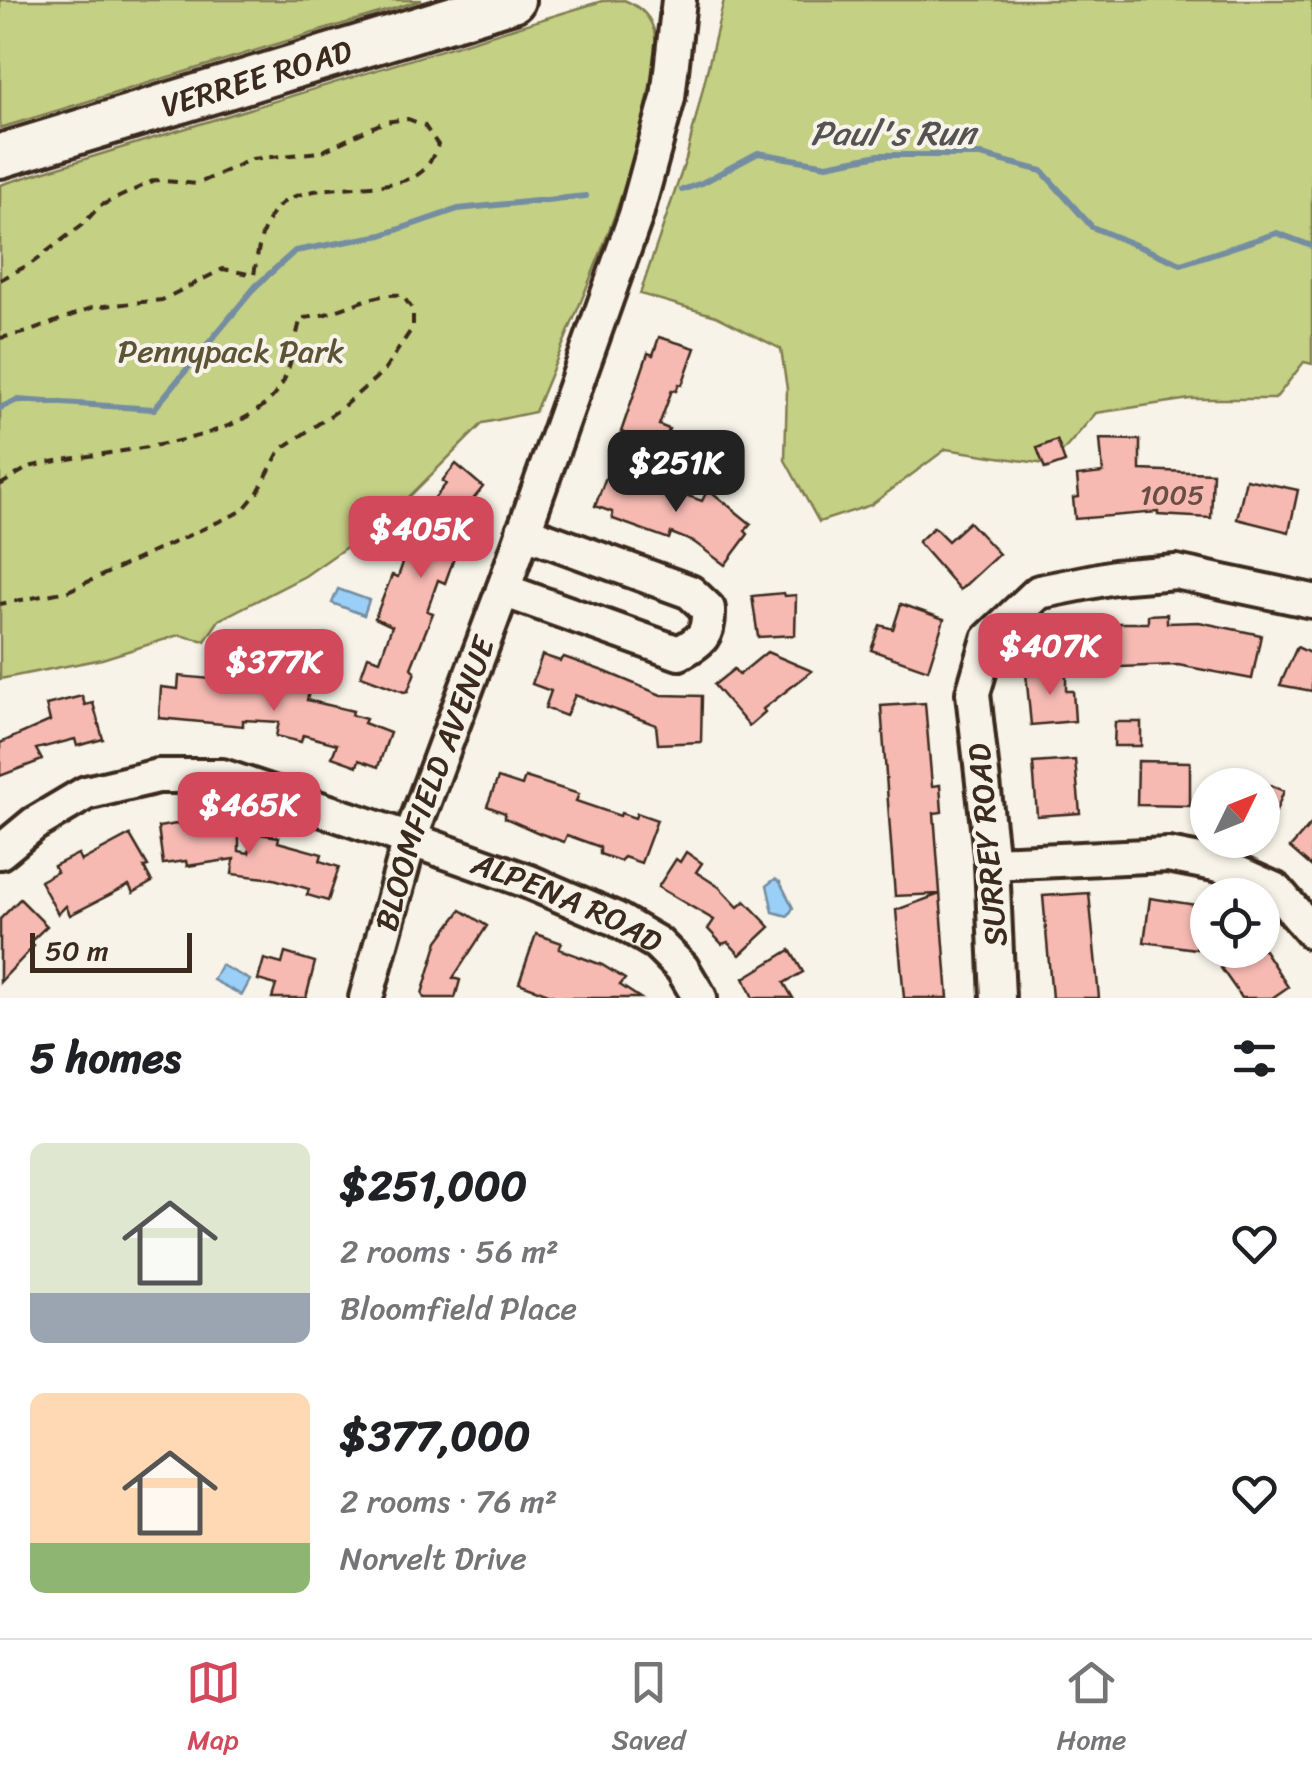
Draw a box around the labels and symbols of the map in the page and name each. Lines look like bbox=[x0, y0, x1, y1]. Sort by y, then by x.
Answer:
street label: VERREE ROAD bbox=[154, 23, 359, 134]
water label: Paul's Run bbox=[811, 102, 979, 164]
park label: Pennypack Park bbox=[118, 323, 344, 380]
pin: $251K bbox=[606, 430, 746, 515]
house number: 1005 bbox=[1140, 470, 1204, 519]
pin: $405K bbox=[351, 496, 491, 581]
pin: $407K bbox=[980, 613, 1120, 698]
street label: BLOOMFIELD AVENUE bbox=[358, 626, 513, 938]
pin: $377K bbox=[204, 629, 344, 714]
street label: SURREY ROAD bbox=[950, 741, 1025, 949]
north arrow bbox=[1190, 768, 1280, 858]
pin: $465K bbox=[179, 772, 319, 857]
street label: ALPENA ROAD bbox=[462, 835, 673, 969]
scale bar bbox=[30, 928, 192, 973]

